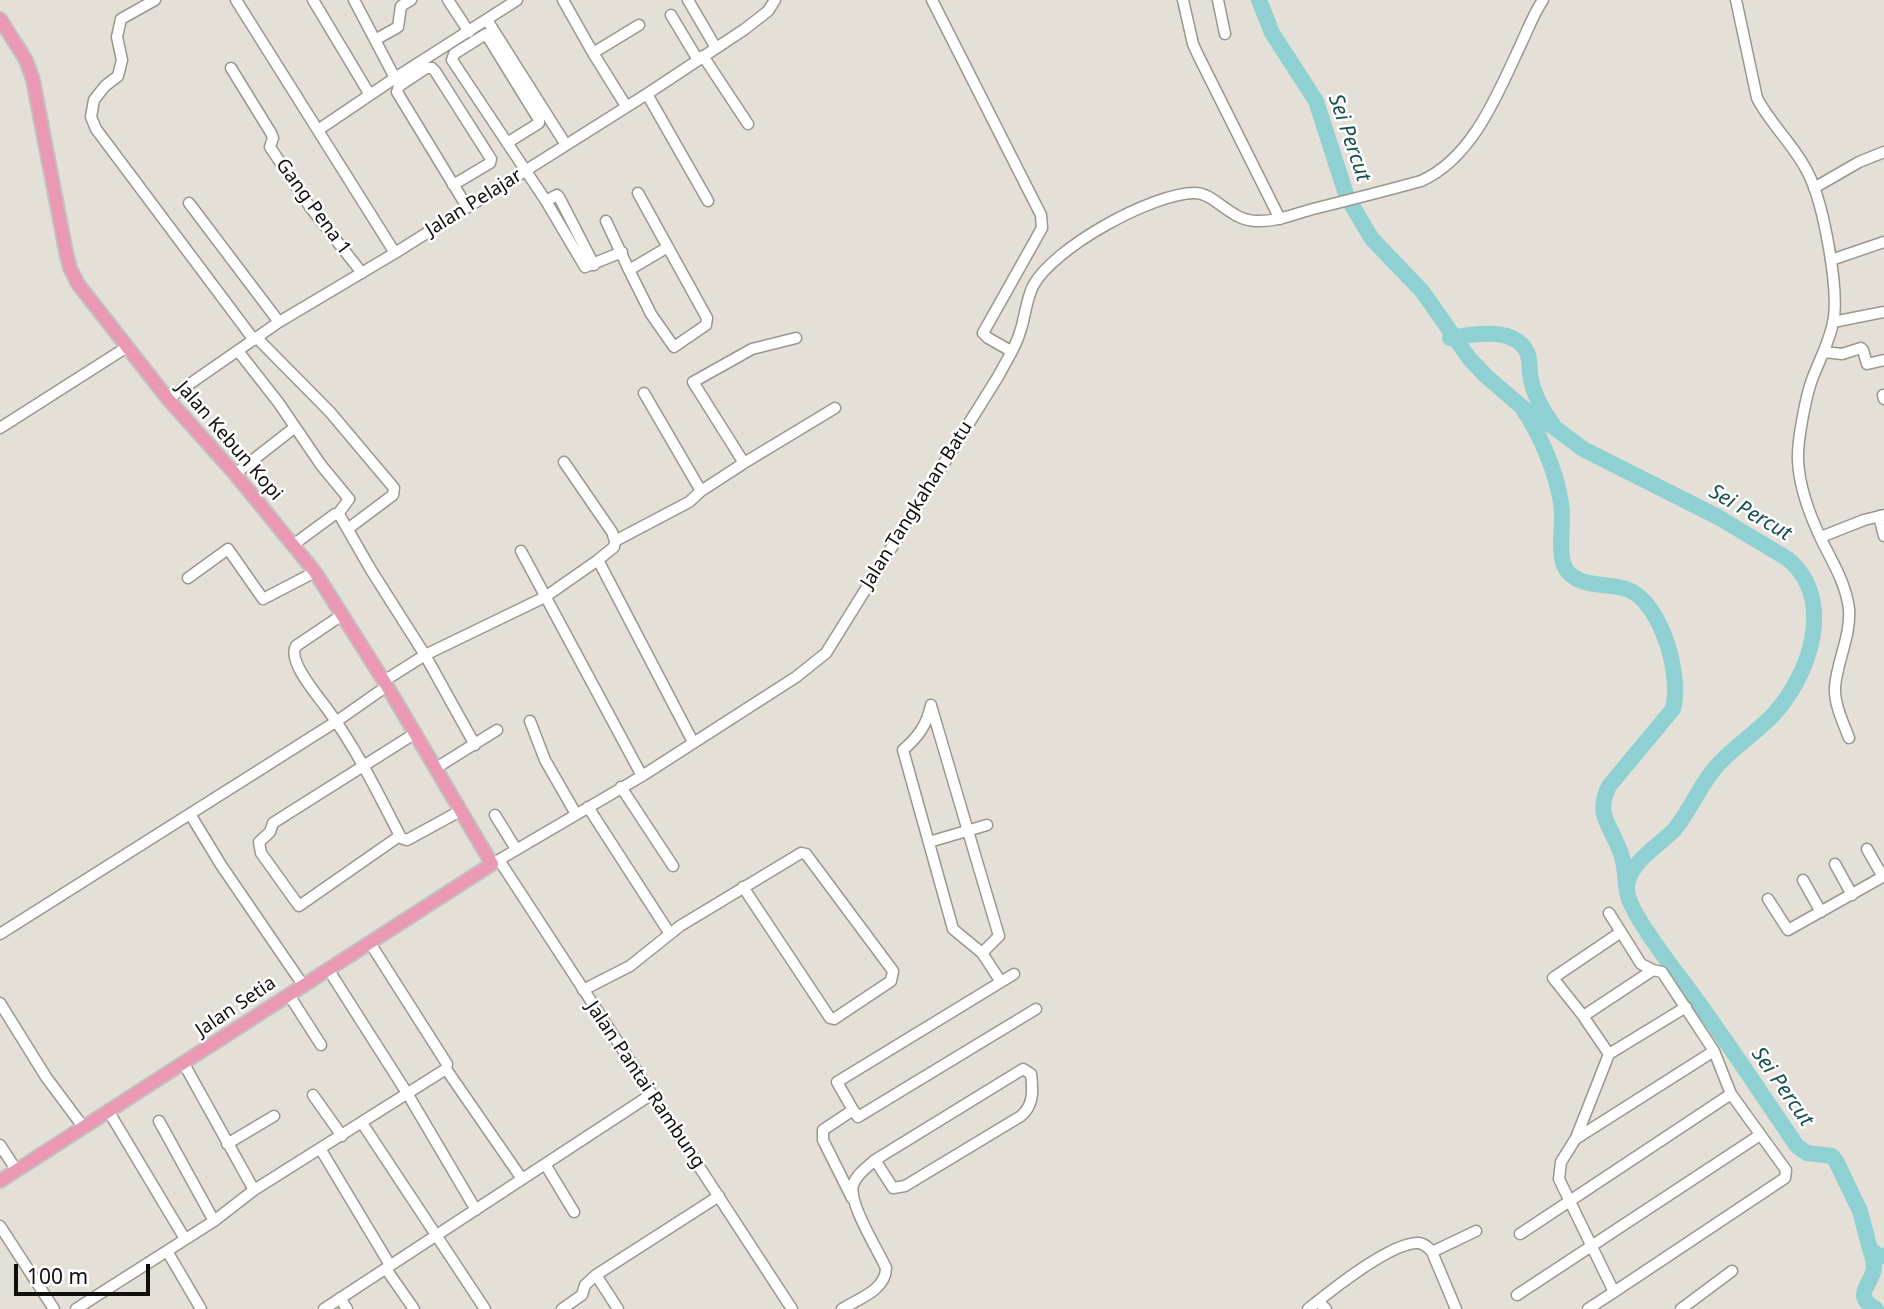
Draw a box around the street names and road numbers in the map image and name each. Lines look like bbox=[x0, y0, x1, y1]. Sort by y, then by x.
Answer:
street label: Gang Pena 1 bbox=[270, 154, 356, 260]
street label: Jalan Pelajar bbox=[422, 164, 526, 242]
street label: Jalan Kebun Kopi bbox=[171, 377, 287, 505]
street label: Jalan Tangkahan Batu bbox=[856, 417, 978, 593]
street label: Jalan Setia bbox=[192, 972, 280, 1042]
street label: Jalan Pantai Rambung bbox=[581, 997, 709, 1173]

